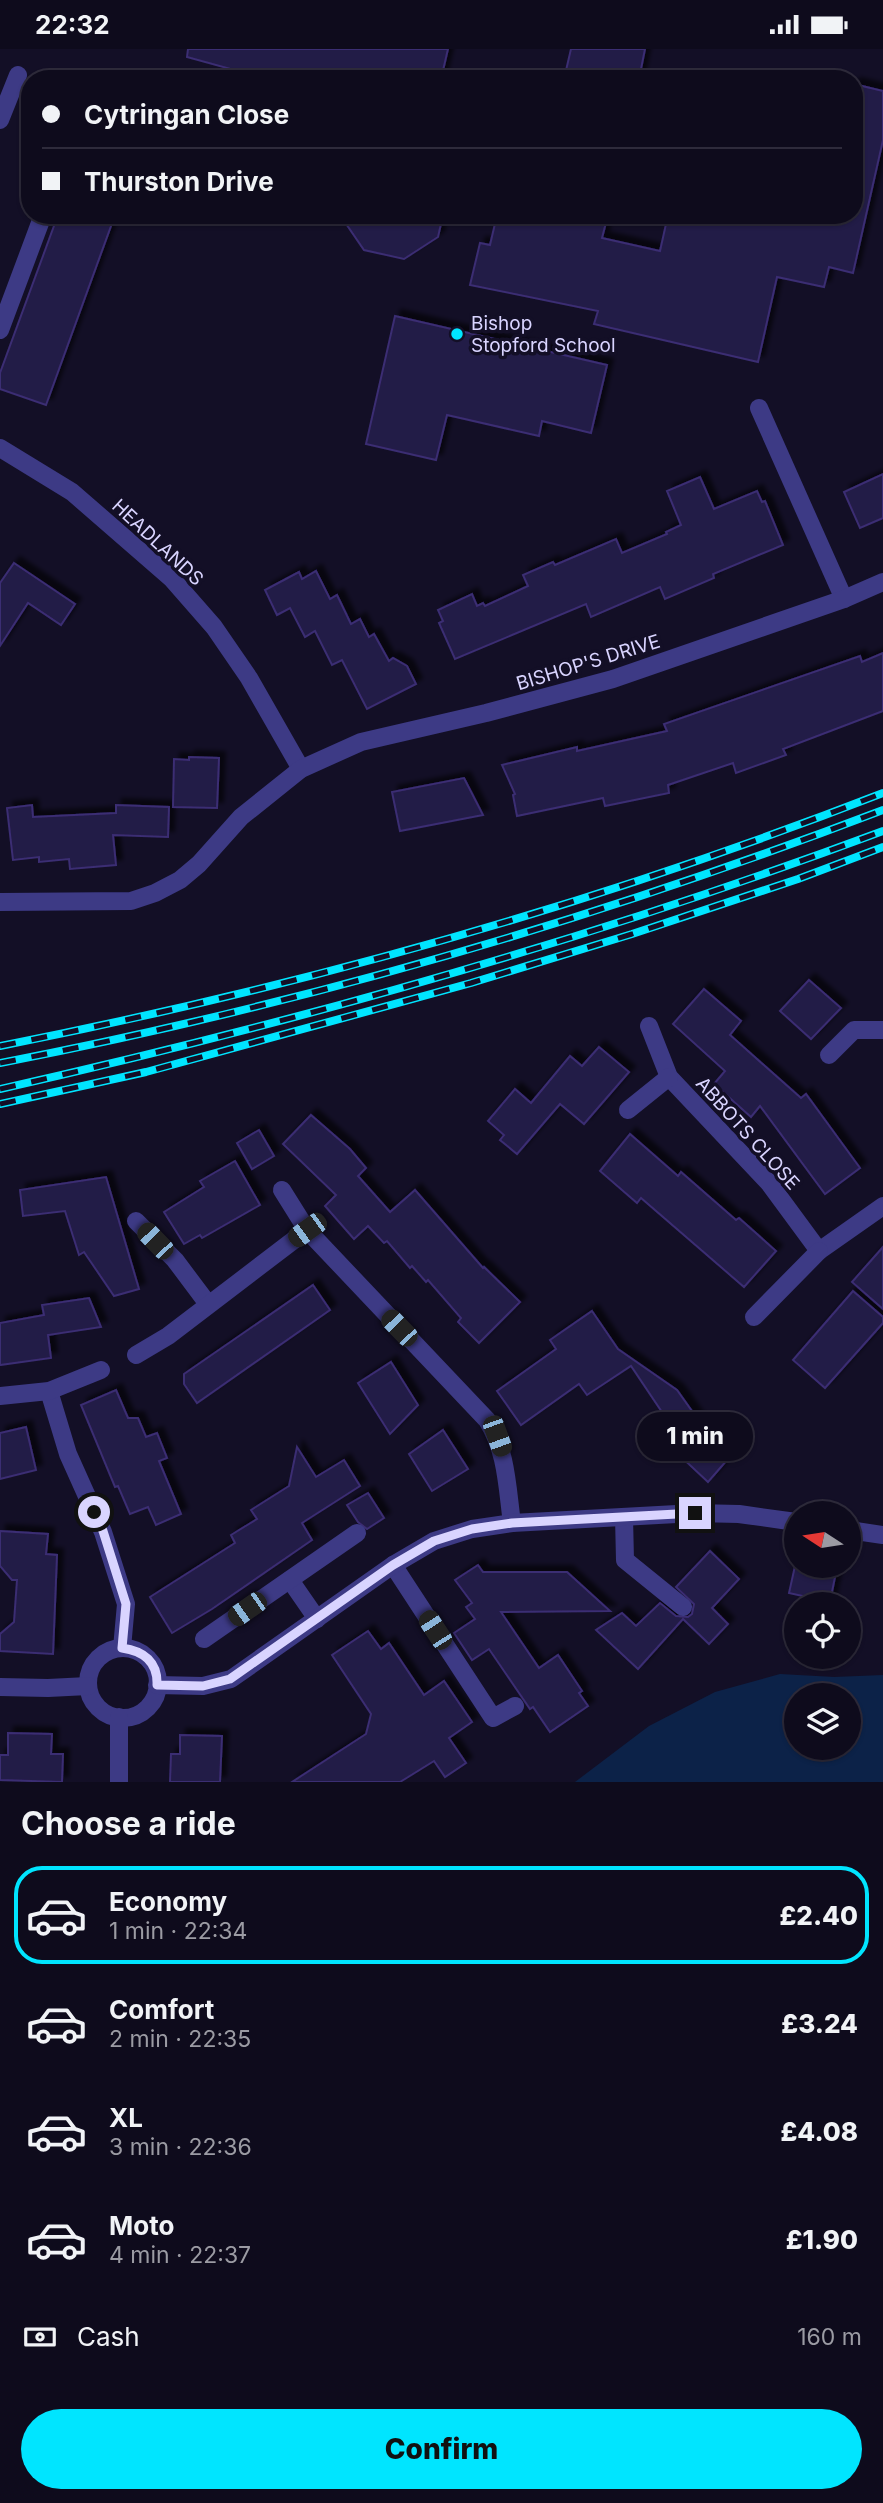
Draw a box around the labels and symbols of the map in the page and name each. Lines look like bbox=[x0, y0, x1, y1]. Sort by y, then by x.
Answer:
place label: Bishop Stopford School bbox=[471, 312, 616, 357]
marker: Bishop Stopford School bbox=[449, 326, 465, 342]
street label: HEADLANDS bbox=[107, 494, 208, 590]
street label: BISHOP'S DRIVE bbox=[513, 630, 663, 695]
street label: ABBOTS CLOSE bbox=[691, 1072, 804, 1195]
car bbox=[284, 1209, 331, 1251]
car bbox=[133, 1219, 178, 1263]
car bbox=[377, 1306, 422, 1350]
callout: 1 min bbox=[637, 1411, 753, 1461]
car bbox=[480, 1413, 515, 1459]
route start bbox=[78, 1496, 110, 1528]
route end bbox=[679, 1497, 711, 1529]
north arrow bbox=[784, 1501, 861, 1579]
car bbox=[224, 1588, 271, 1630]
car bbox=[415, 1607, 456, 1653]

